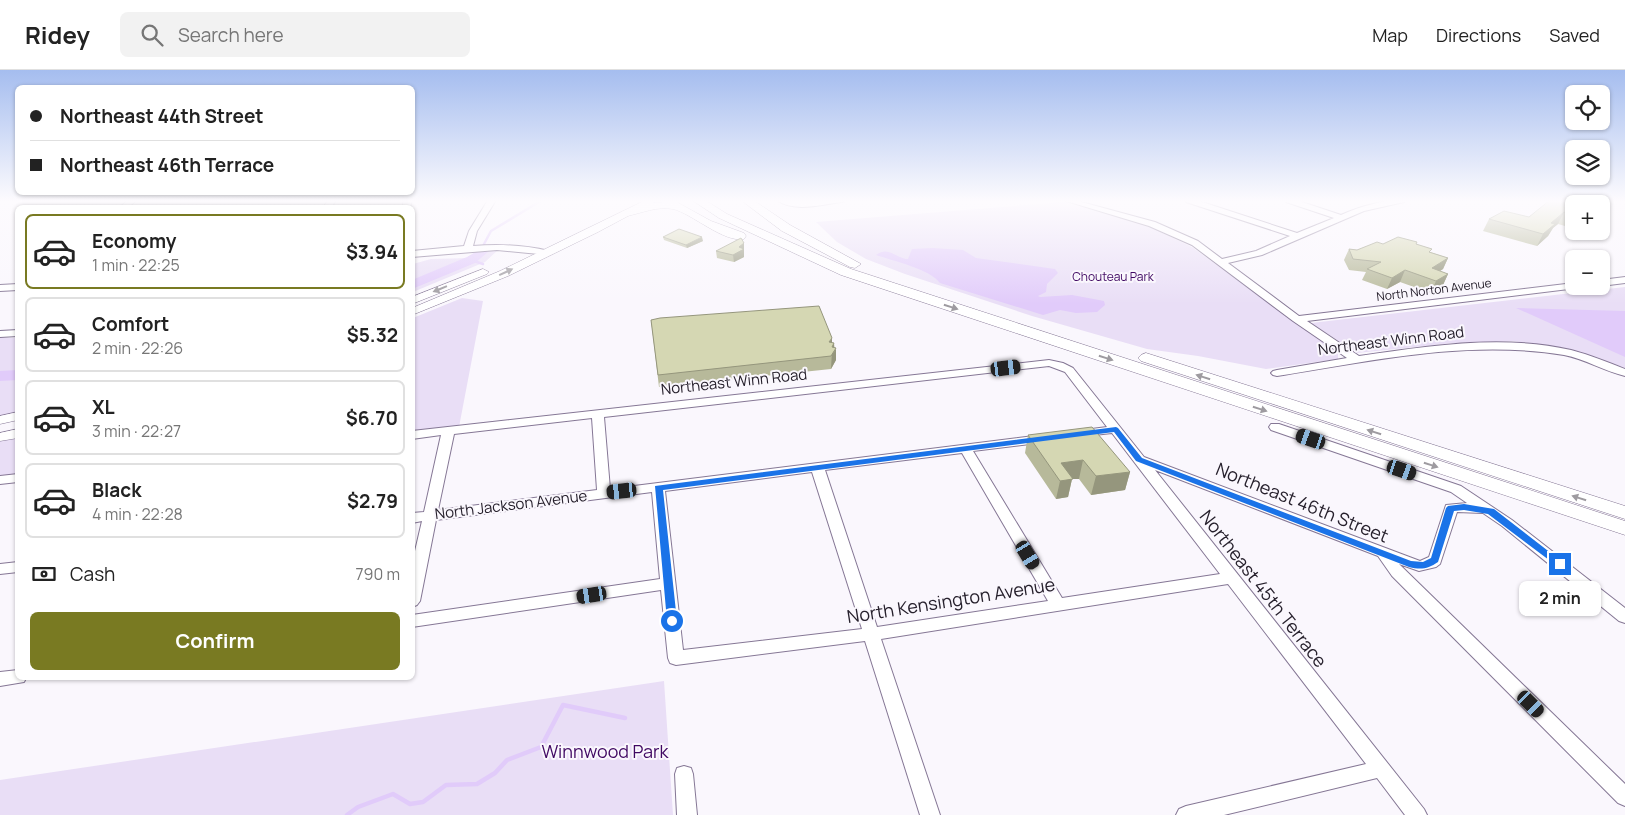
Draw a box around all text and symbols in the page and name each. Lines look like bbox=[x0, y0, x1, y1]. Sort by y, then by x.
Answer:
search box bbox=[120, 12, 470, 57]
text: Ridey bbox=[25, 18, 90, 51]
icon: search bbox=[138, 21, 166, 49]
text: Search here bbox=[178, 22, 284, 48]
text: Map bbox=[1372, 23, 1408, 47]
text: Directions bbox=[1436, 23, 1521, 47]
text: Saved bbox=[1549, 23, 1600, 47]
map controls bbox=[1565, 85, 1610, 295]
button: locate bbox=[1565, 85, 1610, 130]
text: Northeast 44th Street bbox=[60, 103, 264, 129]
button: layers bbox=[1565, 140, 1610, 185]
text: Northeast 46th Terrace bbox=[60, 152, 274, 178]
button: + bbox=[1565, 195, 1610, 240]
text: Economy bbox=[92, 228, 176, 254]
icon: car bbox=[32, 229, 77, 274]
text: $3.94 bbox=[346, 239, 398, 265]
button: − bbox=[1565, 250, 1610, 295]
text: 1 min · 22:25 bbox=[92, 254, 180, 276]
one-way arrow bbox=[499, 268, 513, 276]
park label: Chouteau Park bbox=[1072, 268, 1155, 285]
street label: North Norton Avenue bbox=[1375, 274, 1492, 305]
one-way arrow bbox=[433, 286, 447, 294]
one-way arrow bbox=[944, 304, 959, 312]
text: Comfort bbox=[92, 311, 169, 337]
icon: car bbox=[32, 312, 77, 357]
street label: Northeast Winn Road bbox=[1317, 321, 1465, 360]
text: $5.32 bbox=[347, 322, 398, 348]
text: 2 min · 22:26 bbox=[92, 337, 183, 359]
one-way arrow bbox=[1098, 355, 1113, 362]
car bbox=[990, 359, 1021, 377]
street label: Northeast Winn Road bbox=[660, 363, 808, 400]
one-way arrow bbox=[1195, 372, 1210, 380]
text: XL bbox=[92, 394, 115, 420]
icon: car bbox=[32, 395, 77, 440]
text: $6.70 bbox=[346, 405, 398, 431]
one-way arrow bbox=[1253, 405, 1268, 413]
text: 3 min · 22:27 bbox=[92, 420, 181, 442]
car bbox=[1294, 427, 1327, 451]
one-way arrow bbox=[1366, 428, 1381, 436]
street label: Northeast 46th Street bbox=[1213, 456, 1392, 548]
car bbox=[1385, 458, 1418, 482]
one-way arrow bbox=[1424, 461, 1439, 469]
text: Black bbox=[92, 477, 141, 503]
icon: car bbox=[32, 478, 77, 523]
car bbox=[606, 482, 637, 500]
street label: North Jackson Avenue bbox=[434, 485, 589, 524]
text: $2.79 bbox=[347, 488, 398, 514]
one-way arrow bbox=[1571, 493, 1586, 501]
text: 4 min · 22:28 bbox=[92, 503, 183, 525]
street label: Northeast 45th Terrace bbox=[1195, 505, 1333, 672]
car bbox=[1013, 538, 1042, 572]
route end bbox=[1549, 553, 1571, 575]
icon: cash bbox=[30, 560, 58, 588]
text: Cash bbox=[70, 561, 115, 587]
text: 790 m bbox=[356, 563, 400, 585]
street label: North Kensington Avenue bbox=[845, 572, 1057, 628]
callout: 2 min bbox=[1519, 582, 1601, 616]
car bbox=[576, 585, 607, 605]
text: 2 min bbox=[1539, 587, 1581, 609]
route start bbox=[661, 610, 683, 632]
button: Confirm bbox=[30, 612, 400, 670]
car bbox=[1515, 688, 1546, 720]
park label: Winnwood Park bbox=[542, 739, 670, 763]

